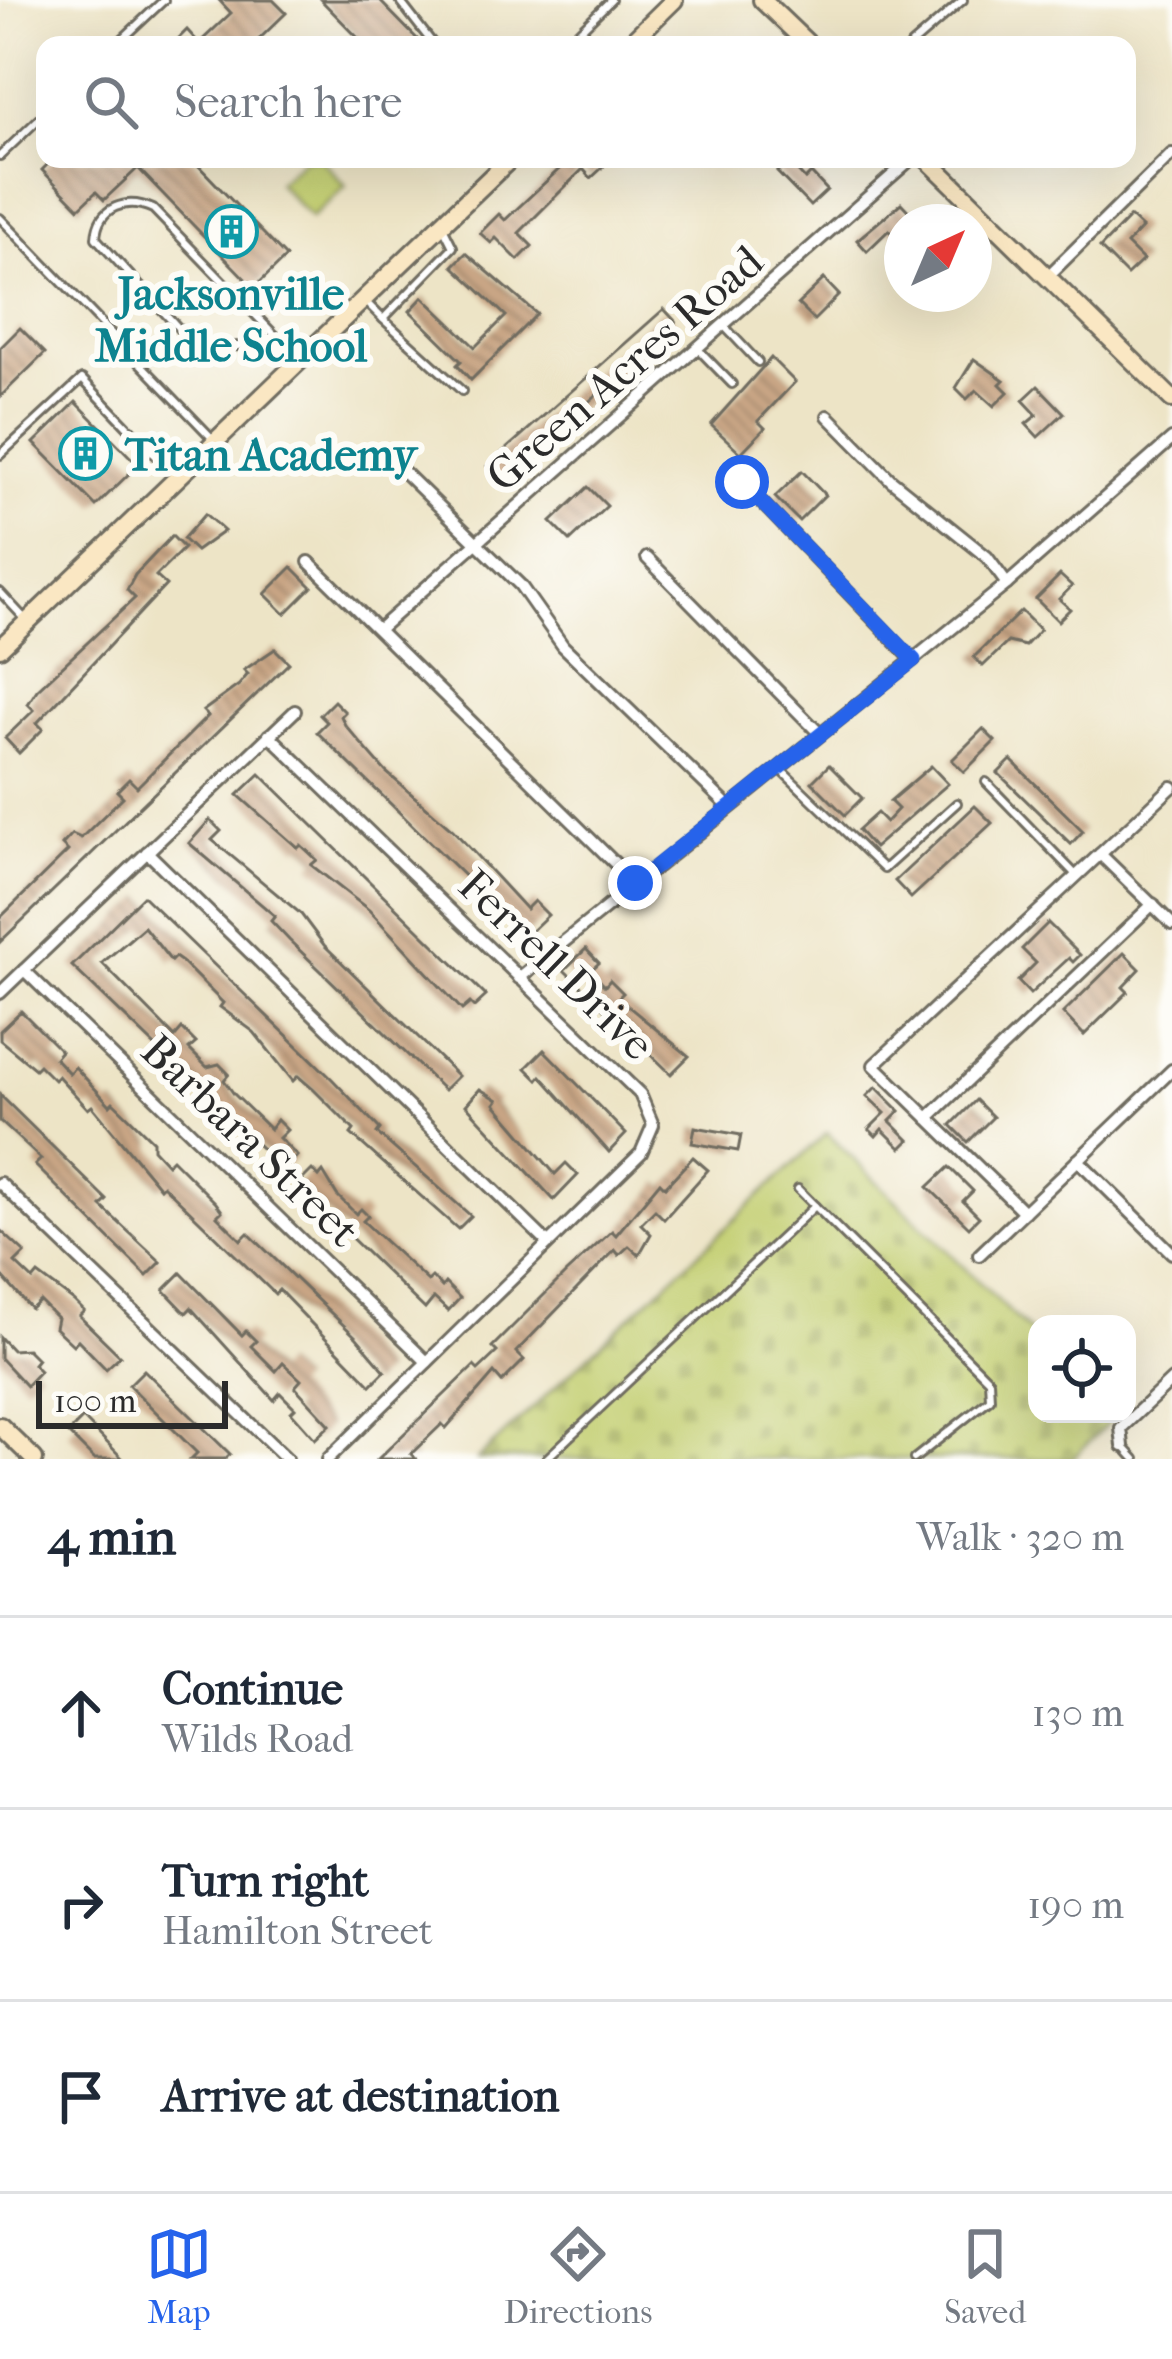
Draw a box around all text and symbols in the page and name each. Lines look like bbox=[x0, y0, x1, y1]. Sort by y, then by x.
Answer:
search box bbox=[36, 36, 1136, 168]
icon: search bbox=[78, 69, 144, 135]
text: Search here bbox=[174, 76, 402, 129]
building icon: Jacksonville Middle School bbox=[203, 204, 259, 260]
north arrow bbox=[884, 204, 992, 312]
street label: Green Acres Road bbox=[476, 235, 774, 503]
place label: Jacksonville Middle School bbox=[95, 268, 368, 373]
building icon: Titan Academy bbox=[58, 426, 114, 482]
place label: Titan Academy bbox=[124, 429, 419, 482]
route start bbox=[715, 455, 769, 509]
route end bbox=[608, 856, 662, 910]
street label: Ferrell Drive bbox=[447, 859, 665, 1071]
street label: Barbara Street bbox=[130, 1024, 370, 1258]
map controls bbox=[1028, 1315, 1136, 1423]
button: locate bbox=[1028, 1315, 1136, 1423]
scale bar bbox=[36, 1375, 228, 1428]
text: 100 m bbox=[54, 1382, 137, 1421]
text: 4 min bbox=[48, 1507, 176, 1567]
text: Walk · 320 m bbox=[917, 1514, 1124, 1560]
text: Continue bbox=[162, 1663, 343, 1716]
icon: ahead bbox=[48, 1680, 114, 1746]
text: 130 m bbox=[1032, 1690, 1124, 1736]
text: Wilds Road bbox=[162, 1716, 353, 1762]
text: Turn right bbox=[162, 1855, 369, 1908]
icon: right bbox=[48, 1872, 114, 1938]
text: 190 m bbox=[1027, 1882, 1124, 1928]
text: Hamilton Street bbox=[162, 1908, 433, 1954]
icon: arrive bbox=[48, 2064, 114, 2130]
text: Arrive at destination bbox=[162, 2070, 559, 2123]
tab: Map bbox=[146, 2221, 212, 2332]
tab: Directions bbox=[504, 2221, 652, 2332]
tab: Saved bbox=[944, 2221, 1026, 2332]

